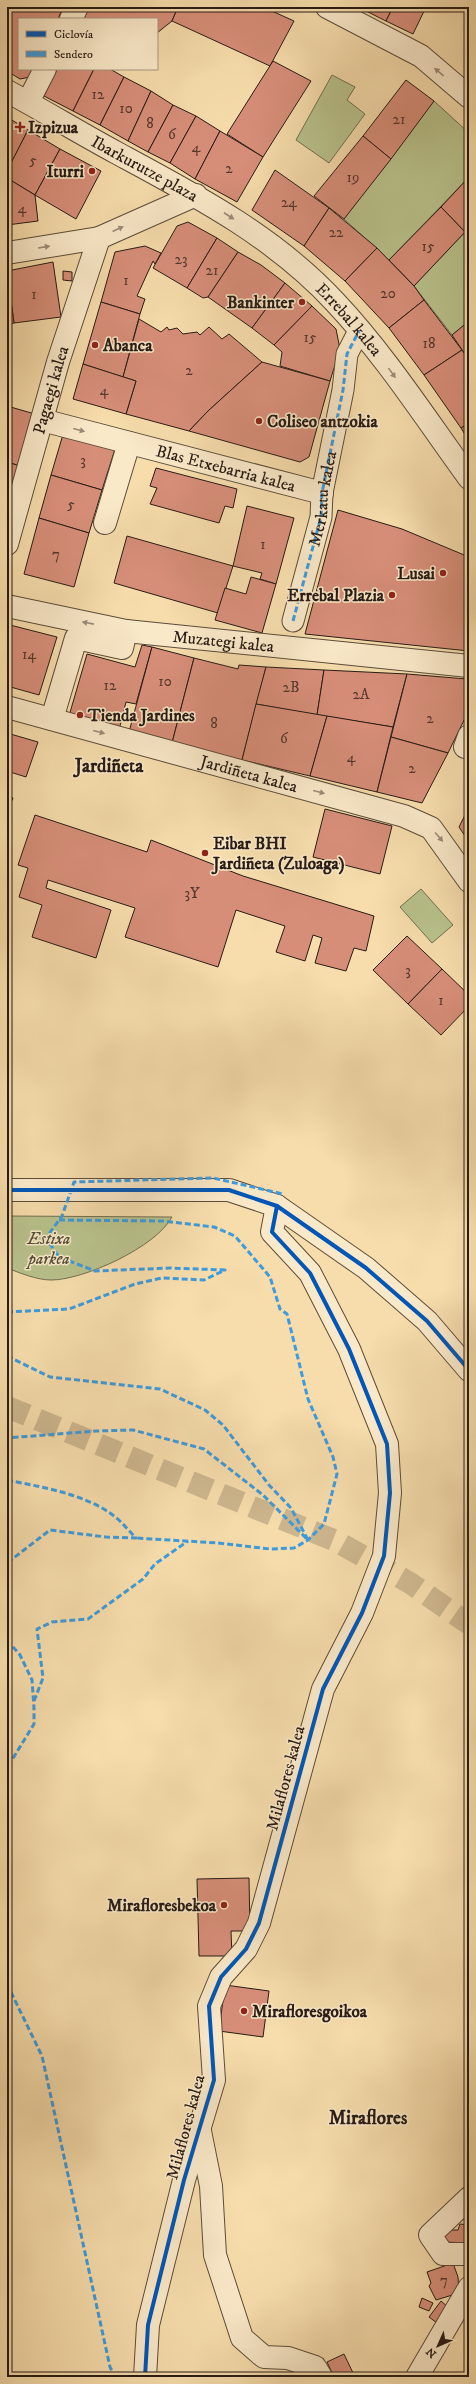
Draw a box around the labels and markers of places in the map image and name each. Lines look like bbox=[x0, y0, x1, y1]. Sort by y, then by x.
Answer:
place label: Izpizua bbox=[28, 117, 79, 139]
marker: Izpizua bbox=[15, 122, 25, 132]
place label: Iturri bbox=[47, 161, 85, 183]
marker: Iturri bbox=[87, 166, 97, 176]
place label: Bankinter bbox=[227, 292, 295, 314]
marker: Bankinter bbox=[297, 297, 307, 307]
place label: Abanca bbox=[102, 335, 153, 357]
marker: Abanca bbox=[90, 340, 100, 350]
place label: Coliseo antzokia bbox=[267, 411, 378, 433]
marker: Coliseo antzokia bbox=[254, 416, 264, 426]
place label: Lusai bbox=[397, 563, 436, 585]
marker: Lusai bbox=[438, 568, 448, 578]
place label: Errebal Plazia bbox=[287, 585, 385, 607]
marker: Errebal Plazia bbox=[387, 590, 397, 600]
place label: Tienda Jardines bbox=[87, 705, 195, 727]
marker: Tienda Jardines bbox=[75, 710, 85, 720]
place label: Eibar BHI Jardiñeta (Zuloaga) bbox=[211, 833, 345, 875]
marker: Eibar BHI Jardiñeta (Zuloaga) bbox=[200, 848, 210, 858]
place label: Mirafloresbekoa bbox=[107, 1895, 217, 1917]
marker: Mirafloresbekoa bbox=[219, 1900, 229, 1910]
place label: Mirafloresgoikoa bbox=[252, 2001, 368, 2023]
marker: Mirafloresgoikoa bbox=[239, 2006, 249, 2016]

